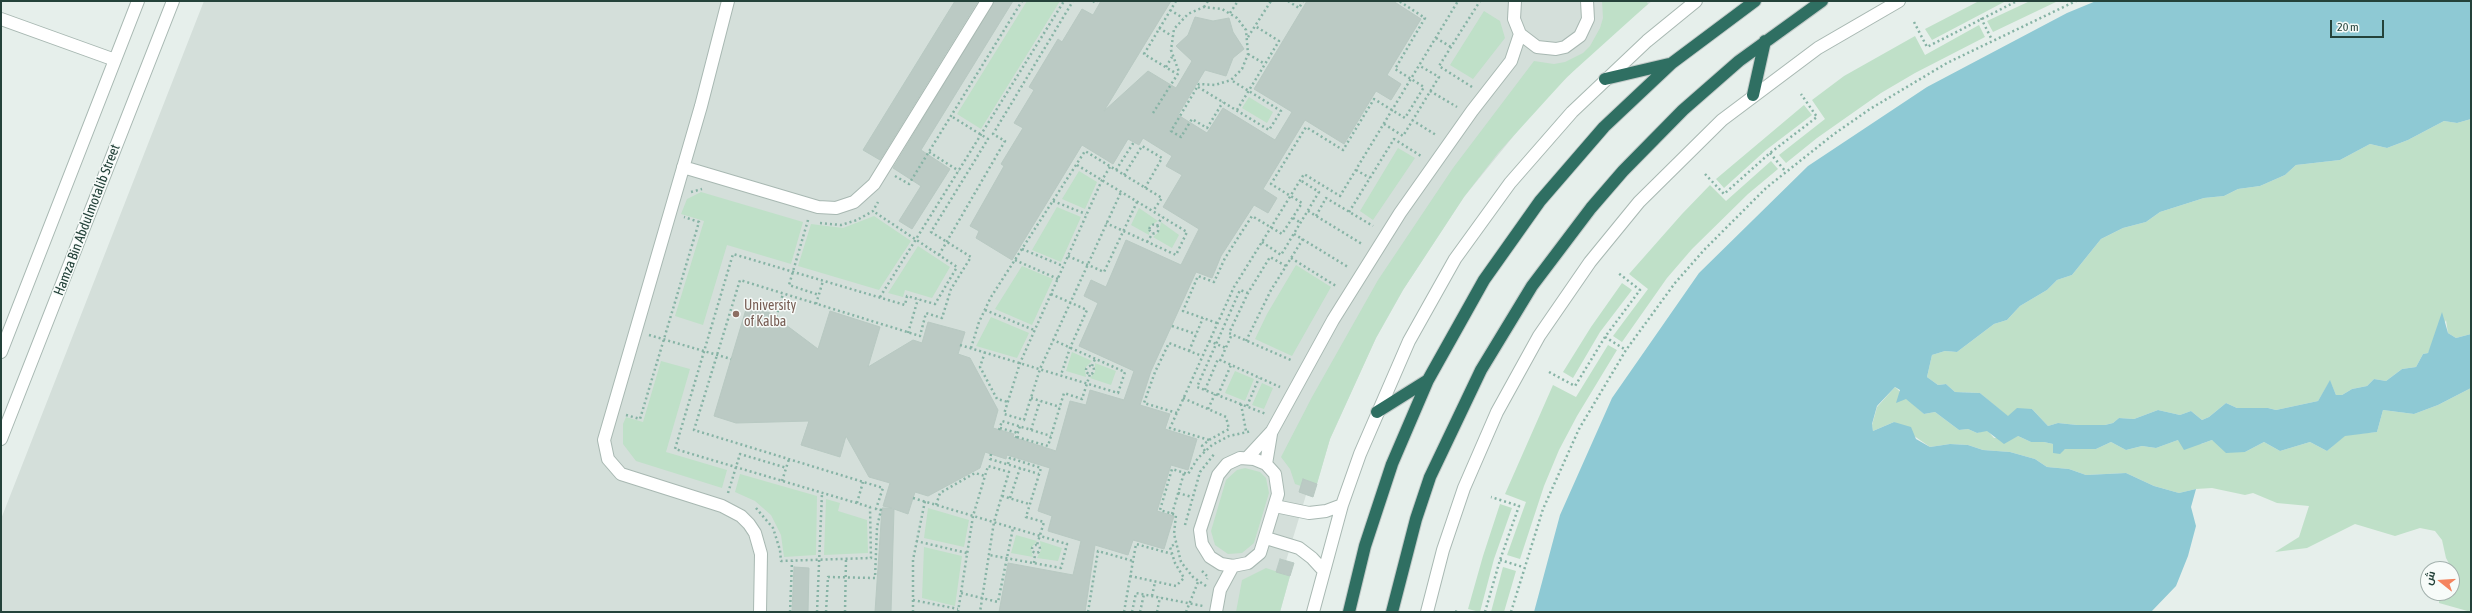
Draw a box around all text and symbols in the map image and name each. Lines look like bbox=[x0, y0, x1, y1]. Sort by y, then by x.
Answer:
scale bar bbox=[2332, 12, 2386, 38]
text: 20 m bbox=[2337, 20, 2359, 34]
street label: Hamza Bin Abdulmotalib Street bbox=[50, 142, 124, 298]
place label: University of Kalba bbox=[744, 298, 796, 330]
marker: University of Kalba bbox=[731, 309, 741, 319]
north arrow bbox=[2420, 561, 2460, 601]
text: ش bbox=[2422, 569, 2437, 586]

